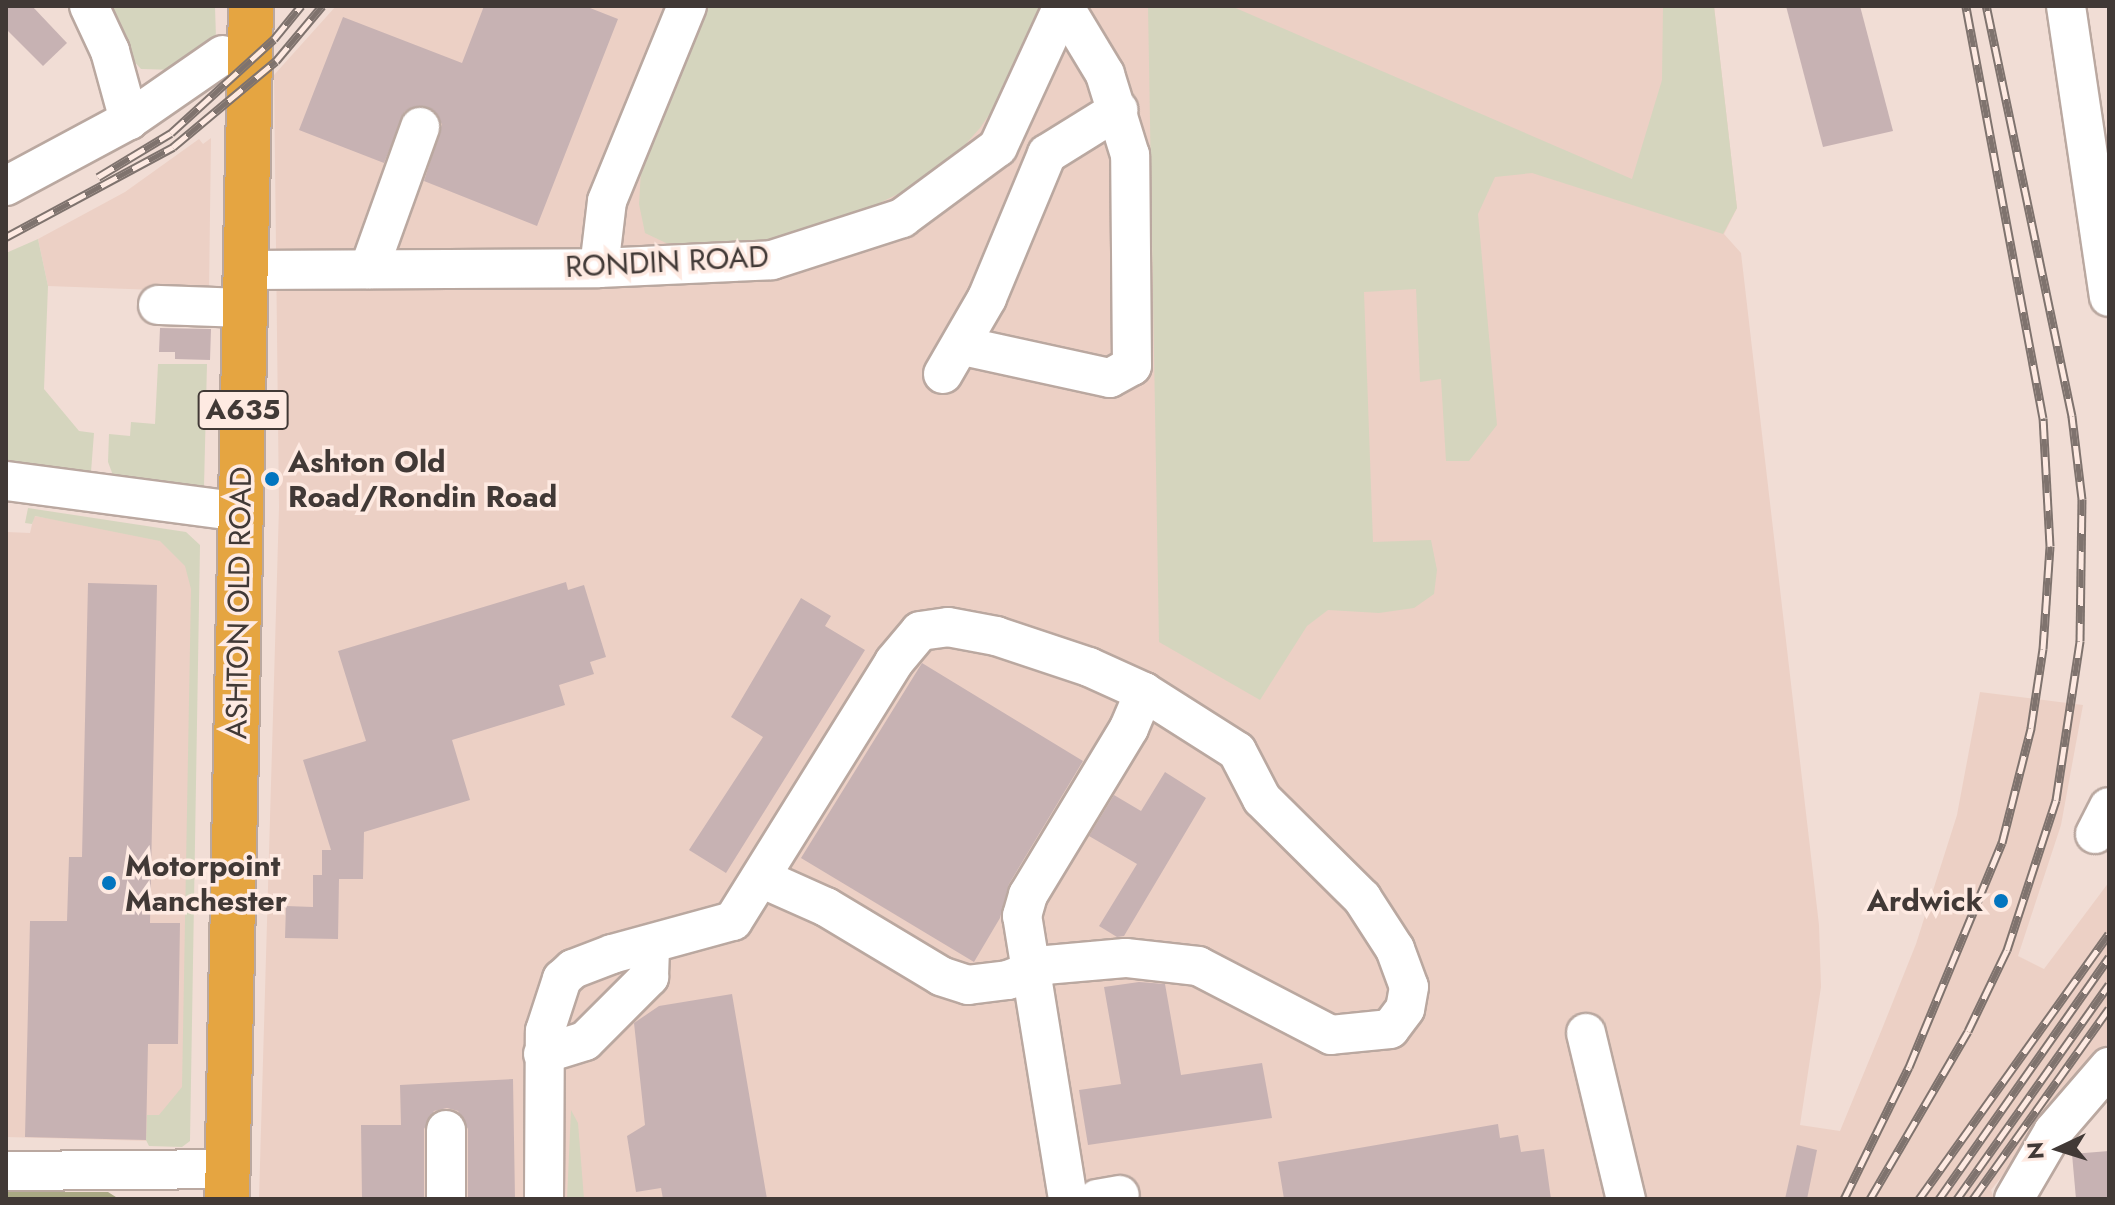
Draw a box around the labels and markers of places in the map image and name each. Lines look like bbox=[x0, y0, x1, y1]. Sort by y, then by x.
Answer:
place label: Ashton Old Road/Rondin Road bbox=[288, 444, 557, 514]
marker: Ashton Old Road/Rondin Road bbox=[263, 470, 281, 488]
place label: Motorpoint Manchester bbox=[125, 848, 287, 918]
marker: Motorpoint Manchester bbox=[100, 874, 118, 892]
place label: Ardwick bbox=[1867, 883, 1983, 919]
marker: Ardwick bbox=[1990, 890, 2012, 912]

